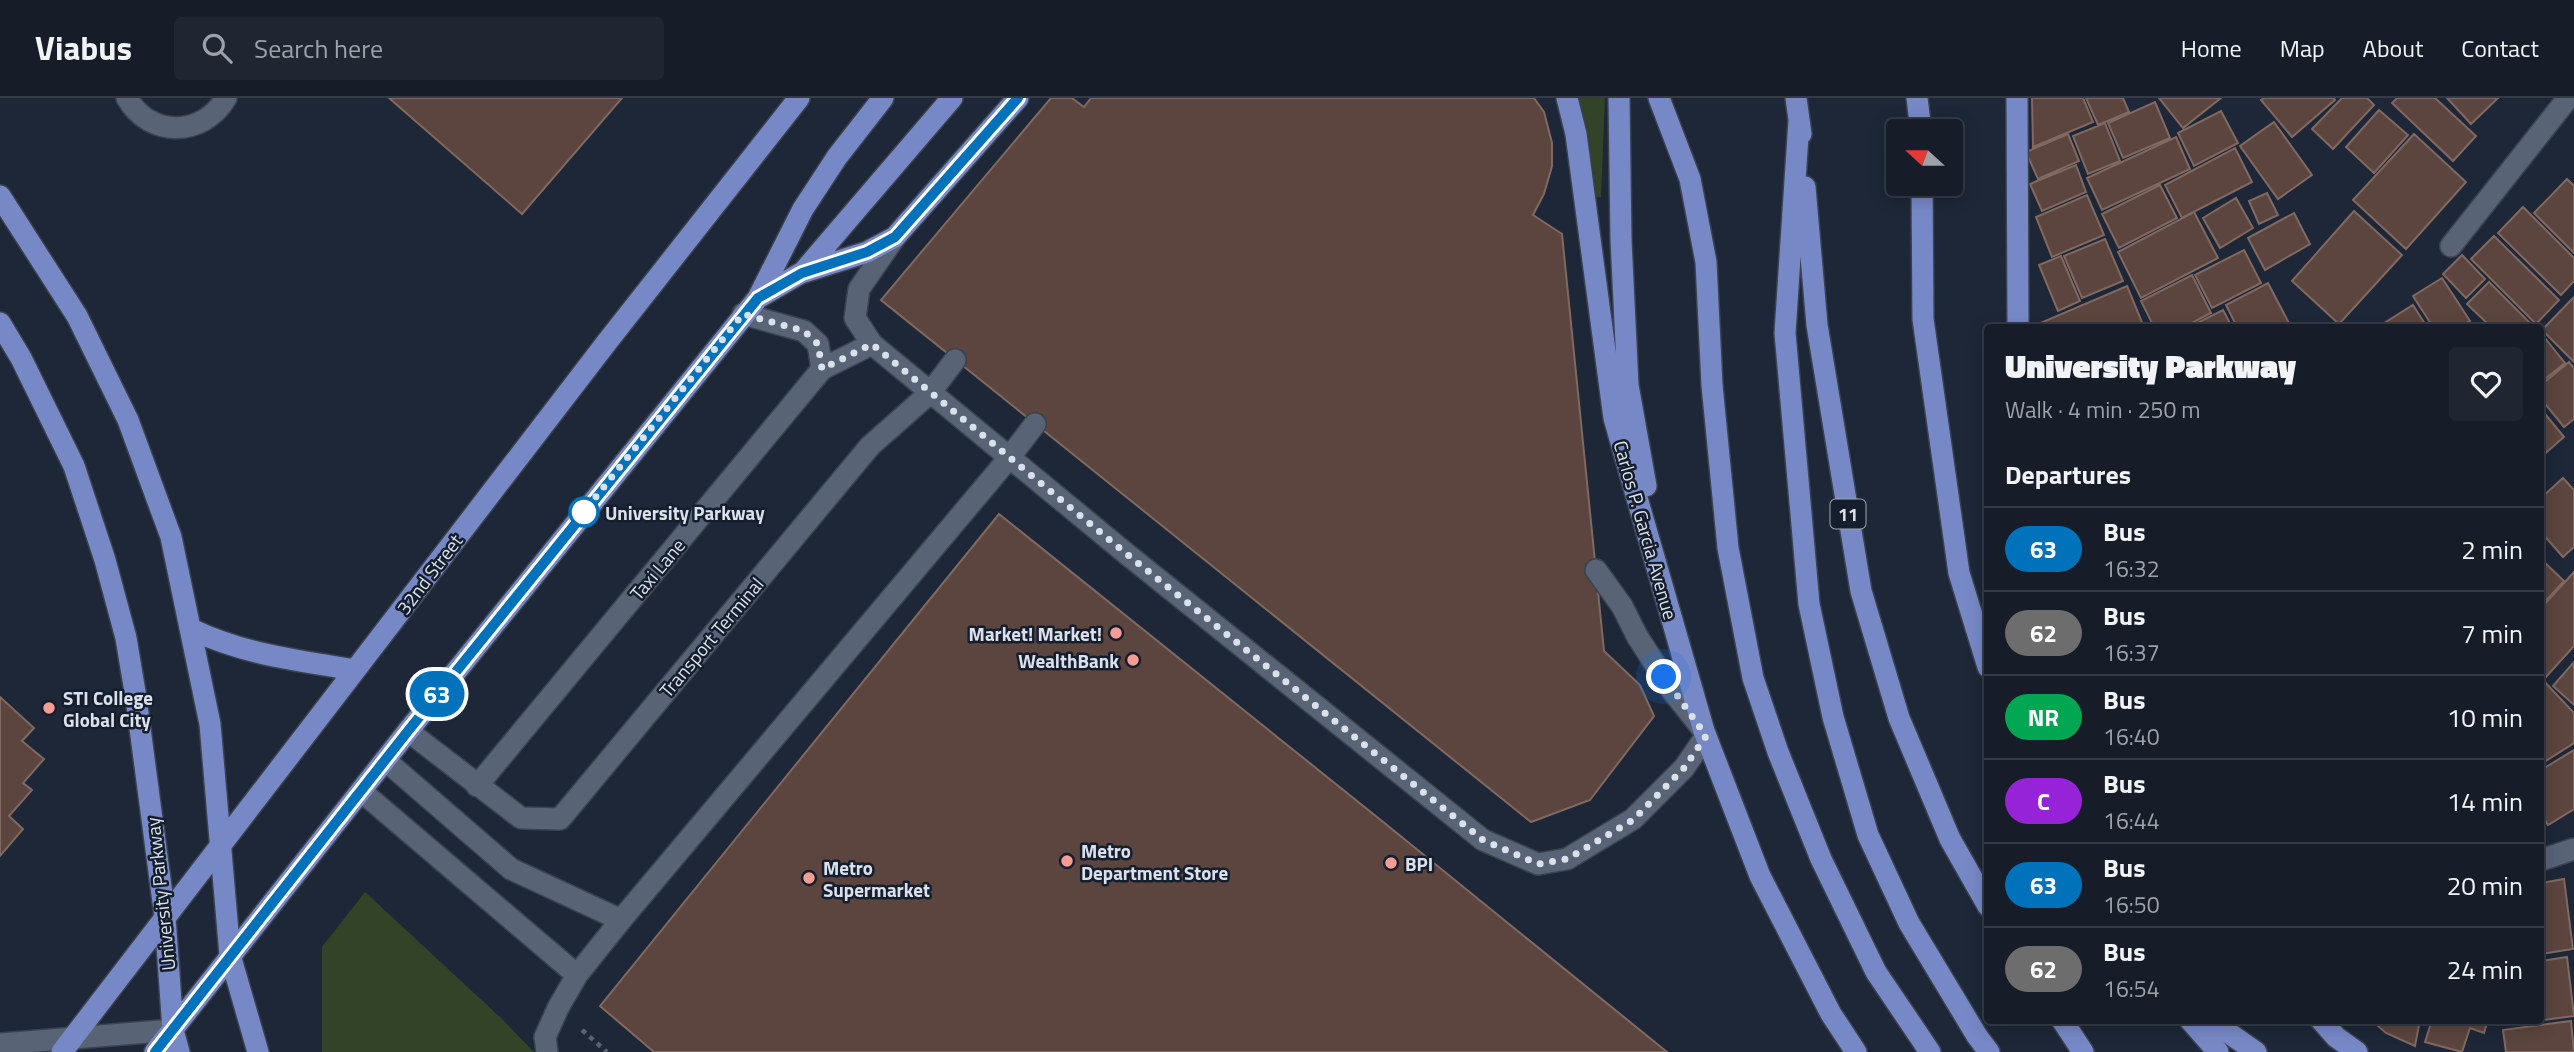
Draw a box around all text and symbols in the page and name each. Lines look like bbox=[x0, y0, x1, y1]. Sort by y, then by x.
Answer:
search box bbox=[174, 17, 664, 80]
text: Viabus bbox=[35, 23, 132, 73]
icon: search bbox=[198, 29, 236, 67]
text: Search here bbox=[254, 29, 383, 68]
text: Home bbox=[2181, 30, 2242, 66]
text: Map bbox=[2280, 30, 2325, 66]
text: About bbox=[2363, 30, 2423, 66]
text: Contact bbox=[2461, 30, 2539, 66]
north arrow bbox=[1886, 119, 1964, 196]
map controls bbox=[1886, 119, 1963, 196]
text: University Parkway bbox=[2005, 341, 2296, 391]
button: heart bbox=[2449, 347, 2523, 421]
text: Walk · 4 min · 250 m bbox=[2005, 392, 2201, 427]
street label: Carlos P. Garcia Avenue bbox=[1607, 437, 1685, 623]
text: Departures bbox=[2005, 455, 2131, 494]
marker: University Parkway bbox=[569, 497, 599, 527]
place label: University Parkway bbox=[605, 498, 765, 527]
road number: 11 bbox=[1830, 500, 1866, 528]
text: Bus bbox=[2103, 512, 2145, 551]
street label: 32nd Street bbox=[389, 527, 469, 621]
text: 2 min bbox=[2461, 530, 2523, 569]
text: 63 bbox=[2030, 531, 2057, 567]
street label: Taxi Lane bbox=[622, 532, 692, 606]
text: 16:32 bbox=[2103, 551, 2160, 586]
street label: Transport Terminal bbox=[652, 570, 770, 704]
text: Bus bbox=[2103, 596, 2145, 635]
text: 7 min bbox=[2461, 614, 2523, 653]
text: 62 bbox=[2030, 615, 2057, 651]
place label: Market! Market! bbox=[969, 619, 1102, 648]
marker: Market! Market! bbox=[1108, 625, 1124, 641]
text: 16:37 bbox=[2103, 635, 2160, 670]
place label: WealthBank bbox=[1018, 646, 1119, 675]
marker: WealthBank bbox=[1125, 652, 1141, 668]
your location bbox=[1646, 659, 1681, 694]
line badge: 63 bbox=[406, 671, 468, 717]
text: 63 bbox=[424, 676, 450, 712]
text: Bus bbox=[2103, 680, 2145, 719]
place label: STI College Global City bbox=[63, 683, 153, 734]
text: 10 min bbox=[2447, 698, 2523, 737]
text: NR bbox=[2028, 699, 2059, 735]
marker: STI College Global City bbox=[41, 700, 57, 716]
text: 16:40 bbox=[2103, 719, 2160, 754]
text: Bus bbox=[2103, 764, 2145, 803]
text: 14 min bbox=[2447, 782, 2523, 821]
text: C bbox=[2037, 783, 2050, 819]
text: 16:44 bbox=[2103, 803, 2160, 838]
street label: University Parkway bbox=[138, 816, 182, 972]
place label: Metro Department Store bbox=[1081, 836, 1228, 887]
text: Bus bbox=[2103, 848, 2145, 887]
place label: BPI bbox=[1405, 849, 1433, 878]
place label: Metro Supermarket bbox=[823, 853, 930, 904]
marker: Metro Department Store bbox=[1059, 853, 1075, 869]
marker: BPI bbox=[1383, 855, 1399, 871]
text: 20 min bbox=[2447, 866, 2523, 905]
text: 63 bbox=[2030, 867, 2057, 903]
marker: Metro Supermarket bbox=[801, 870, 817, 886]
text: 16:50 bbox=[2103, 887, 2160, 922]
text: Bus bbox=[2103, 932, 2145, 971]
text: 24 min bbox=[2447, 950, 2523, 989]
text: 62 bbox=[2030, 951, 2057, 987]
text: 16:54 bbox=[2103, 971, 2160, 1006]

